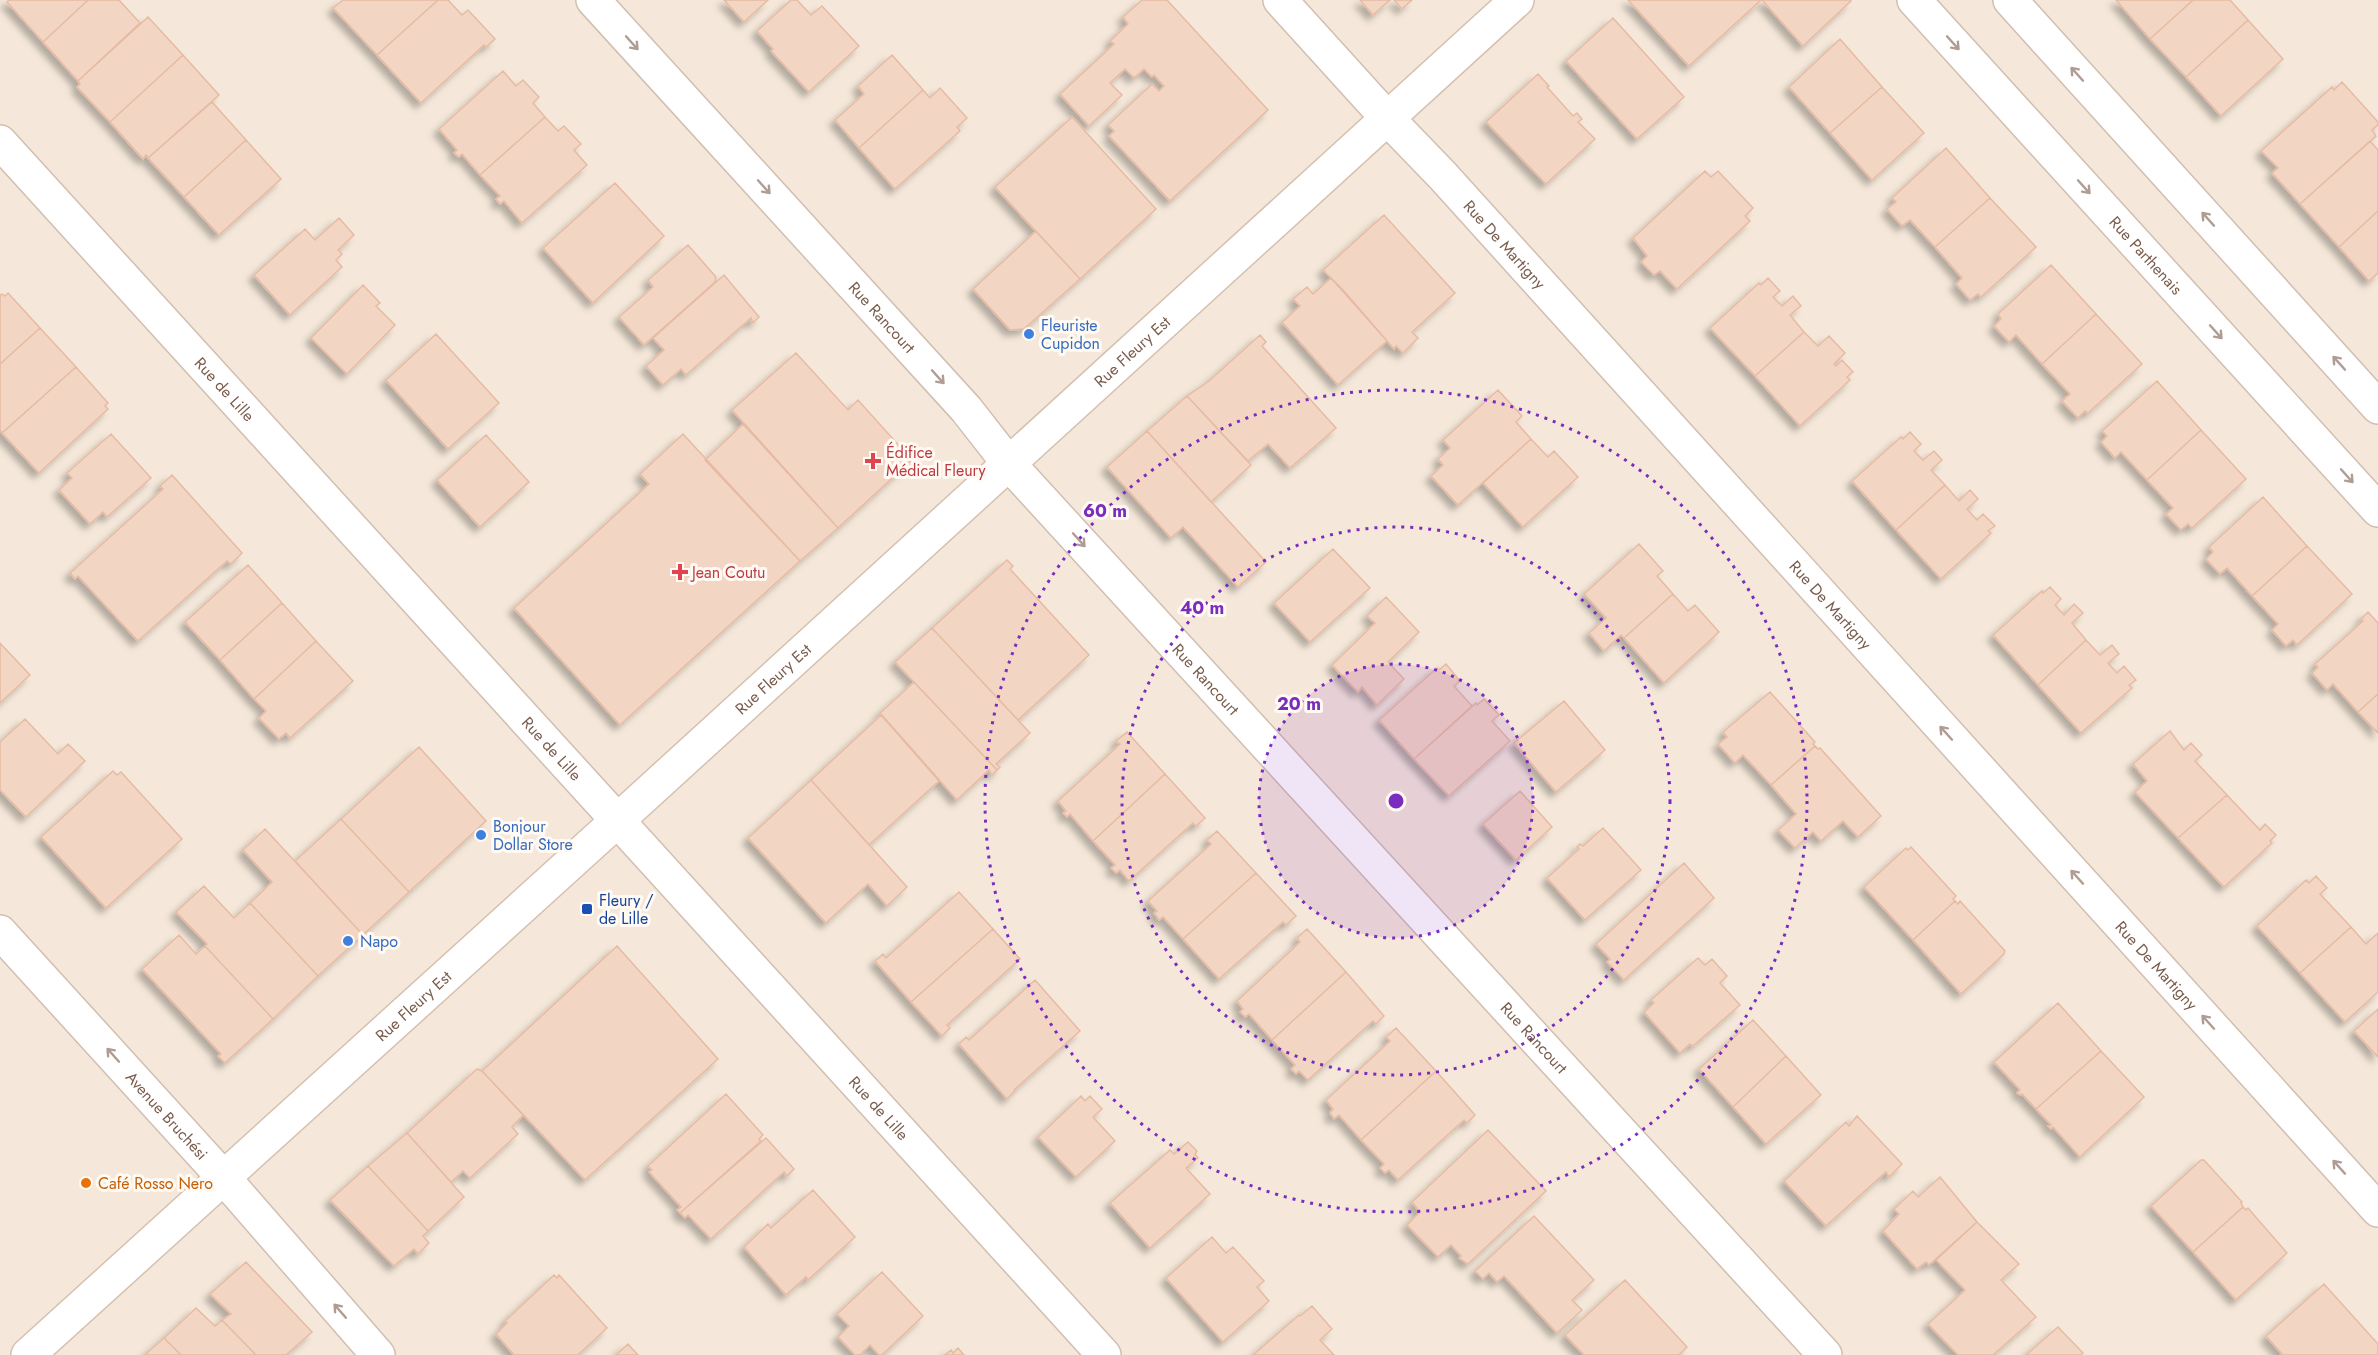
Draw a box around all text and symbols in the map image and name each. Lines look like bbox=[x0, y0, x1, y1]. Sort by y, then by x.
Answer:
one-way arrow bbox=[625, 35, 639, 50]
one-way arrow bbox=[1946, 35, 1960, 50]
one-way arrow bbox=[2070, 67, 2084, 82]
one-way arrow bbox=[757, 179, 771, 194]
one-way arrow bbox=[2077, 180, 2092, 195]
street label: Rue De Martigny bbox=[1458, 195, 1551, 295]
street label: Rue Parthenais bbox=[2104, 211, 2188, 300]
one-way arrow bbox=[2201, 212, 2215, 227]
street label: Rue Rancourt bbox=[843, 276, 921, 358]
street label: Rue Fleury Est bbox=[1089, 311, 1175, 392]
place label: Fleuriste Cupidon bbox=[1041, 314, 1100, 355]
one-way arrow bbox=[2209, 324, 2223, 339]
marker: Fleuriste Cupidon bbox=[1022, 327, 1036, 341]
street label: Rue de Lille bbox=[189, 352, 260, 427]
one-way arrow bbox=[2332, 356, 2346, 371]
one-way arrow bbox=[931, 370, 945, 385]
place label: Édifice Médical Fleury bbox=[886, 441, 987, 482]
marker: Édifice Médical Fleury bbox=[864, 452, 882, 470]
one-way arrow bbox=[2340, 468, 2354, 483]
text: 60 m bbox=[1083, 498, 1127, 524]
one-way arrow bbox=[1072, 533, 1086, 548]
street label: Rue De Martigny bbox=[1784, 555, 1877, 655]
place label: Jean Coutu bbox=[690, 561, 765, 584]
marker: Jean Coutu bbox=[673, 565, 687, 579]
text: 40 m bbox=[1180, 595, 1224, 621]
street label: Rue Fleury Est bbox=[730, 638, 816, 720]
street label: Rue Rancourt bbox=[1167, 639, 1244, 720]
text: 20 m bbox=[1277, 691, 1321, 717]
street label: Rue de Lille bbox=[516, 712, 587, 786]
one-way arrow bbox=[1939, 725, 1954, 740]
centre of rings bbox=[1386, 791, 1406, 811]
place label: Bonjour Dollar Store bbox=[493, 815, 573, 856]
marker: Bonjour Dollar Store bbox=[474, 828, 488, 842]
one-way arrow bbox=[2070, 870, 2084, 885]
place label: Fleury / de Lille bbox=[599, 889, 653, 930]
marker: Fleury / de Lille bbox=[580, 902, 594, 916]
street label: Rue De Martigny bbox=[2110, 916, 2203, 1016]
place label: Napo bbox=[360, 930, 398, 953]
marker: Napo bbox=[341, 934, 355, 948]
street label: Rue Fleury Est bbox=[370, 965, 457, 1047]
street label: Rue Rancourt bbox=[1495, 997, 1573, 1079]
one-way arrow bbox=[2201, 1015, 2215, 1030]
one-way arrow bbox=[106, 1048, 120, 1063]
street label: Avenue Bruchési bbox=[120, 1066, 213, 1165]
street label: Rue de Lille bbox=[843, 1071, 914, 1145]
one-way arrow bbox=[2332, 1159, 2346, 1174]
place label: Café Rosso Nero bbox=[98, 1172, 213, 1195]
marker: Café Rosso Nero bbox=[79, 1176, 93, 1190]
one-way arrow bbox=[333, 1304, 347, 1319]

